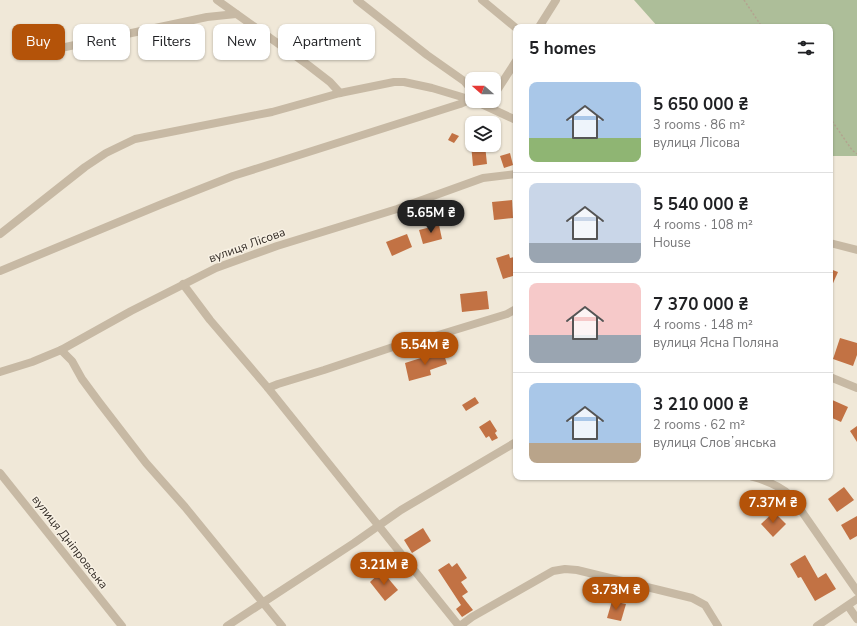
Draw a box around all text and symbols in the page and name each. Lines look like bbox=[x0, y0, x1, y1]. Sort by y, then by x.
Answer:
chip: Buy bbox=[12, 24, 65, 60]
chip: Rent bbox=[73, 24, 130, 60]
chip: Filters bbox=[138, 24, 205, 60]
chip: New bbox=[213, 24, 270, 60]
chip: Apartment bbox=[278, 24, 375, 60]
text: 5 homes bbox=[529, 37, 596, 60]
icon: filters bbox=[795, 37, 817, 59]
north arrow bbox=[465, 72, 501, 108]
map controls bbox=[465, 72, 501, 152]
text: 5 650 000 ₴ bbox=[653, 93, 748, 116]
icon: home bbox=[561, 98, 609, 146]
button: layers bbox=[465, 116, 501, 152]
text: 3 rooms · 86 m² bbox=[653, 116, 745, 134]
text: вулиця Лісова bbox=[653, 134, 740, 152]
text: 5 540 000 ₴ bbox=[653, 193, 748, 216]
icon: home bbox=[561, 199, 609, 247]
pin: 5.65M ₴ bbox=[394, 200, 468, 234]
text: 5.65M ₴ bbox=[406, 204, 456, 222]
text: 4 rooms · 108 m² bbox=[653, 216, 753, 234]
street label: вулиця Лісова bbox=[206, 224, 288, 266]
text: House bbox=[653, 234, 691, 252]
text: 7 370 000 ₴ bbox=[653, 293, 748, 316]
icon: home bbox=[561, 299, 609, 347]
text: 4 rooms · 148 m² bbox=[653, 316, 753, 334]
pin: 5.54M ₴ bbox=[388, 332, 462, 366]
text: вулиця Ясна Поляна bbox=[653, 334, 779, 352]
text: 5.54M ₴ bbox=[400, 336, 450, 354]
text: 3 210 000 ₴ bbox=[653, 393, 748, 416]
icon: home bbox=[561, 399, 609, 447]
text: 2 rooms · 62 m² bbox=[653, 416, 745, 434]
text: вулиця Словʼянська bbox=[653, 434, 776, 452]
pin: 7.37M ₴ bbox=[736, 490, 810, 524]
street label: вулиця Дніпровська bbox=[28, 492, 112, 592]
text: 7.37M ₴ bbox=[748, 494, 798, 512]
pin: 3.21M ₴ bbox=[347, 552, 421, 586]
text: 3.21M ₴ bbox=[359, 556, 409, 574]
pin: 3.73M ₴ bbox=[579, 577, 653, 611]
text: 3.73M ₴ bbox=[591, 581, 641, 599]

